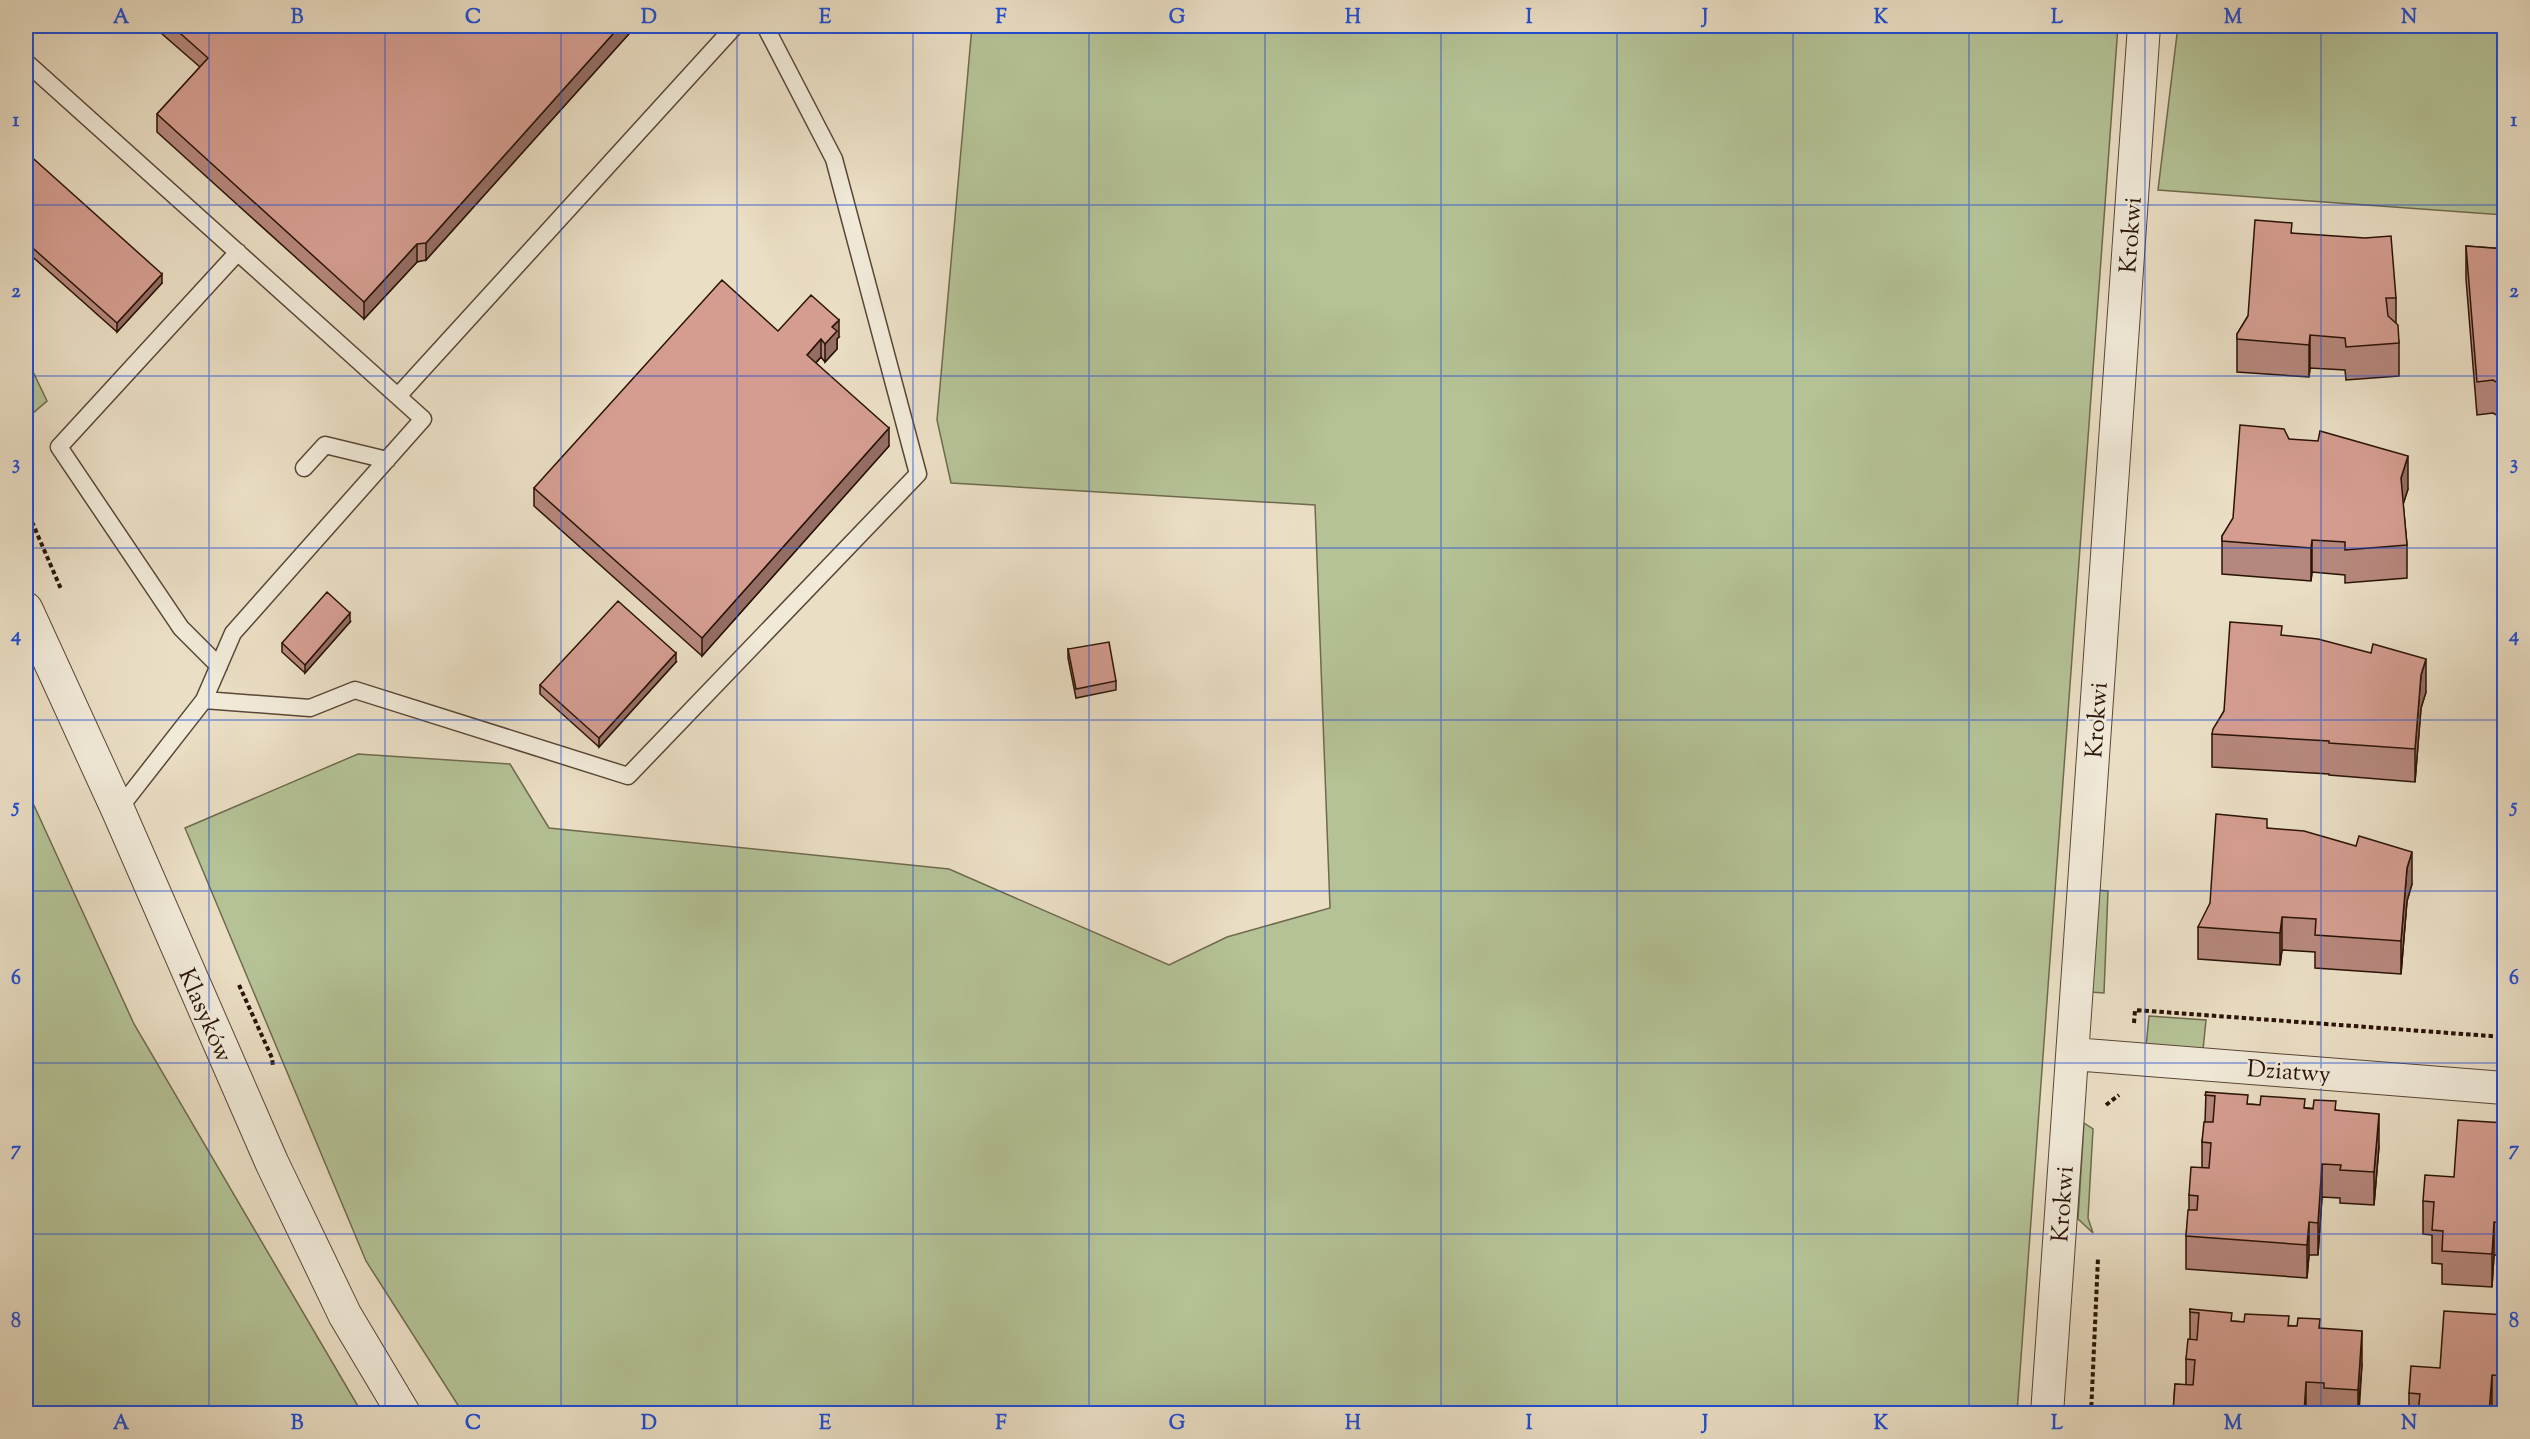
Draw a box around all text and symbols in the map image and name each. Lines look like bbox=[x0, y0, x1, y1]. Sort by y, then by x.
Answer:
text: A bbox=[113, 4, 130, 33]
text: B bbox=[291, 4, 304, 33]
text: C bbox=[465, 4, 481, 33]
text: D bbox=[641, 4, 657, 33]
text: E bbox=[819, 4, 832, 33]
text: F bbox=[995, 4, 1007, 33]
text: G bbox=[1169, 4, 1186, 33]
text: H bbox=[1345, 4, 1361, 33]
text: I bbox=[1526, 4, 1533, 33]
text: J bbox=[1700, 4, 1708, 33]
text: K bbox=[1874, 4, 1889, 33]
text: L bbox=[2051, 4, 2064, 33]
text: M bbox=[2224, 4, 2243, 33]
text: N bbox=[2401, 4, 2417, 33]
text: 1 bbox=[13, 107, 20, 136]
text: 1 bbox=[2511, 107, 2518, 136]
street label: Krokwi bbox=[2112, 196, 2152, 274]
text: 2 bbox=[11, 278, 21, 307]
text: 2 bbox=[2509, 278, 2519, 307]
text: 3 bbox=[12, 450, 20, 479]
text: 3 bbox=[2510, 450, 2518, 479]
text: 4 bbox=[10, 622, 21, 651]
text: 4 bbox=[2508, 622, 2519, 651]
street label: Krokwi bbox=[2078, 681, 2118, 759]
text: 5 bbox=[11, 793, 20, 822]
text: 5 bbox=[2509, 793, 2518, 822]
street label: Klasyków bbox=[168, 963, 240, 1068]
text: 6 bbox=[11, 965, 21, 994]
text: 6 bbox=[2509, 965, 2519, 994]
street label: Dziatwy bbox=[2246, 1053, 2332, 1093]
text: 7 bbox=[11, 1136, 22, 1165]
text: 7 bbox=[2509, 1136, 2520, 1165]
street label: Krokwi bbox=[2044, 1165, 2084, 1243]
text: 8 bbox=[11, 1308, 21, 1337]
text: 8 bbox=[2509, 1308, 2519, 1337]
text: A bbox=[113, 1410, 130, 1439]
text: B bbox=[291, 1410, 304, 1439]
text: C bbox=[465, 1410, 481, 1439]
text: D bbox=[641, 1410, 657, 1439]
text: E bbox=[819, 1410, 832, 1439]
text: F bbox=[995, 1410, 1007, 1439]
text: G bbox=[1169, 1410, 1186, 1439]
text: H bbox=[1345, 1410, 1361, 1439]
text: I bbox=[1526, 1410, 1533, 1439]
text: J bbox=[1700, 1410, 1708, 1439]
text: K bbox=[1874, 1410, 1889, 1439]
text: L bbox=[2051, 1410, 2064, 1439]
text: M bbox=[2224, 1410, 2243, 1439]
text: N bbox=[2401, 1410, 2417, 1439]

